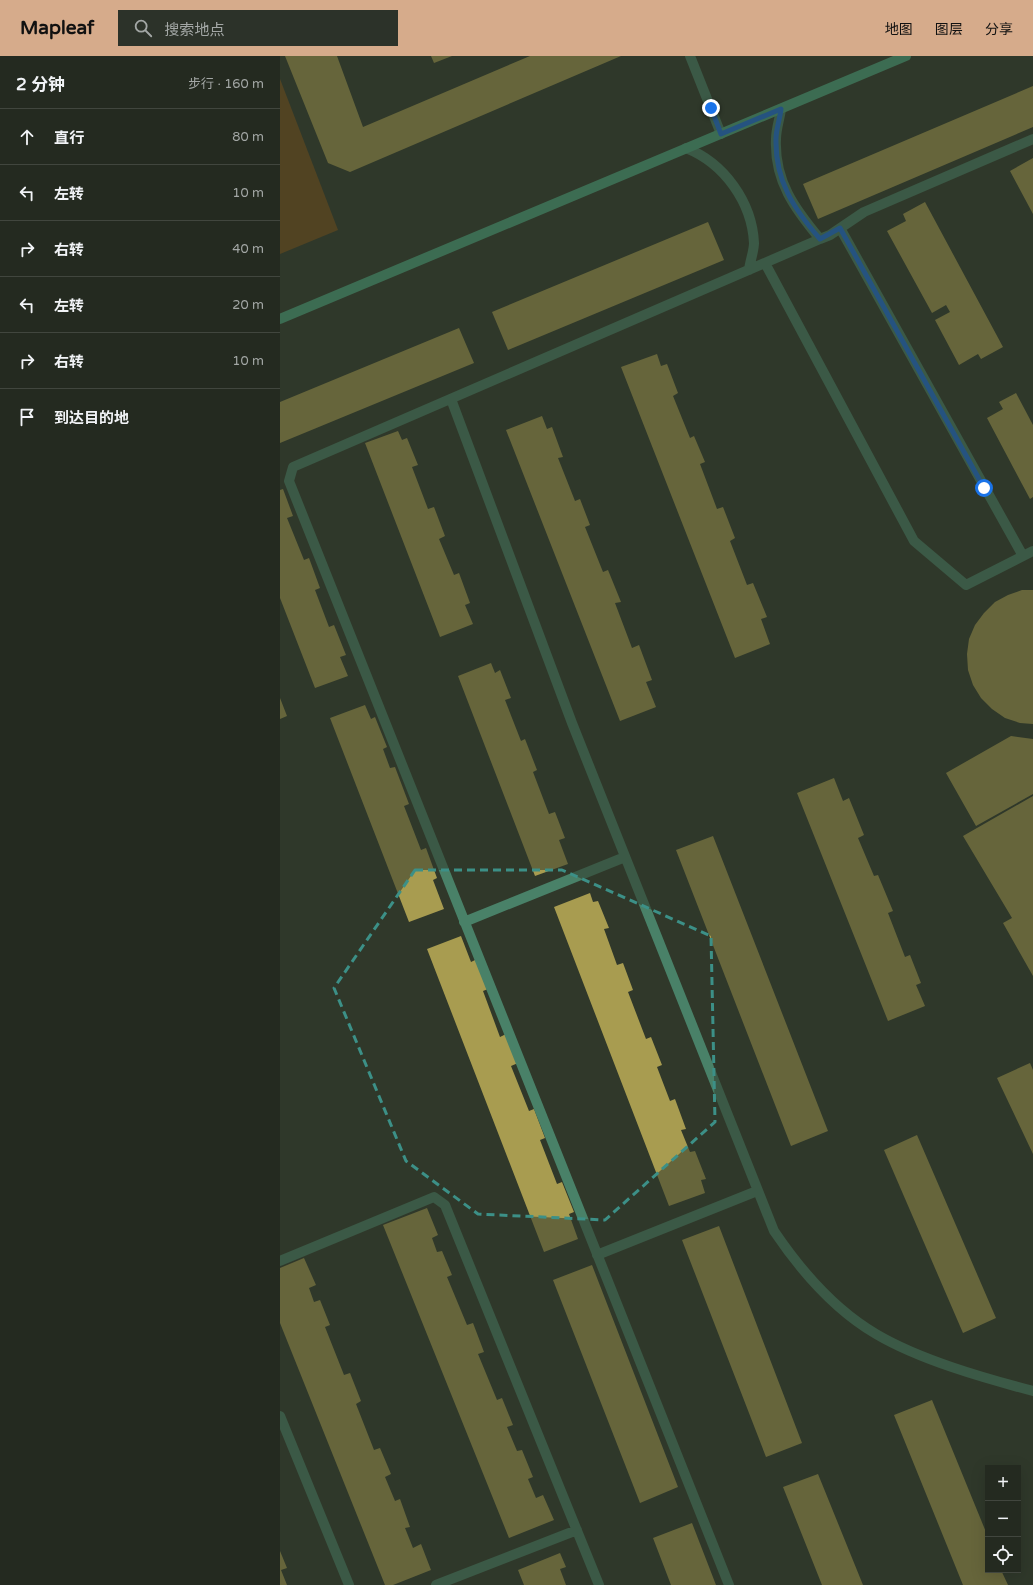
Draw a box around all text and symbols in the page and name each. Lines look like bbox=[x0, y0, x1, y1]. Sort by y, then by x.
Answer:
search box bbox=[118, 10, 398, 46]
text: Mapleaf bbox=[20, 17, 94, 39]
icon: search bbox=[132, 17, 154, 39]
text: 搜索地点 bbox=[164, 21, 224, 39]
text: 地图 bbox=[885, 21, 913, 38]
text: 图层 bbox=[935, 21, 963, 38]
text: 分享 bbox=[985, 21, 1013, 38]
text: 2 分钟 bbox=[16, 74, 65, 95]
text: 步行 · 160 m bbox=[188, 76, 264, 92]
route end bbox=[702, 99, 720, 117]
icon: ahead bbox=[16, 126, 38, 148]
text: 直行 bbox=[54, 129, 84, 147]
text: 80 m bbox=[232, 129, 264, 145]
icon: left bbox=[16, 182, 38, 204]
text: 左转 bbox=[54, 185, 84, 203]
text: 10 m bbox=[232, 185, 264, 201]
icon: right bbox=[16, 238, 38, 260]
text: 右转 bbox=[54, 241, 84, 259]
text: 40 m bbox=[232, 241, 264, 257]
icon: left bbox=[16, 294, 38, 316]
text: 左转 bbox=[54, 297, 84, 315]
text: 20 m bbox=[232, 297, 264, 313]
icon: right bbox=[16, 350, 38, 372]
text: 右转 bbox=[54, 353, 84, 371]
text: 10 m bbox=[232, 353, 264, 369]
icon: arrive bbox=[16, 406, 38, 428]
text: 到达目的地 bbox=[54, 409, 129, 427]
route start bbox=[975, 479, 993, 497]
map controls bbox=[985, 1465, 1021, 1573]
button: + bbox=[985, 1465, 1021, 1501]
button: − bbox=[985, 1501, 1021, 1537]
button: locate bbox=[985, 1537, 1021, 1573]

